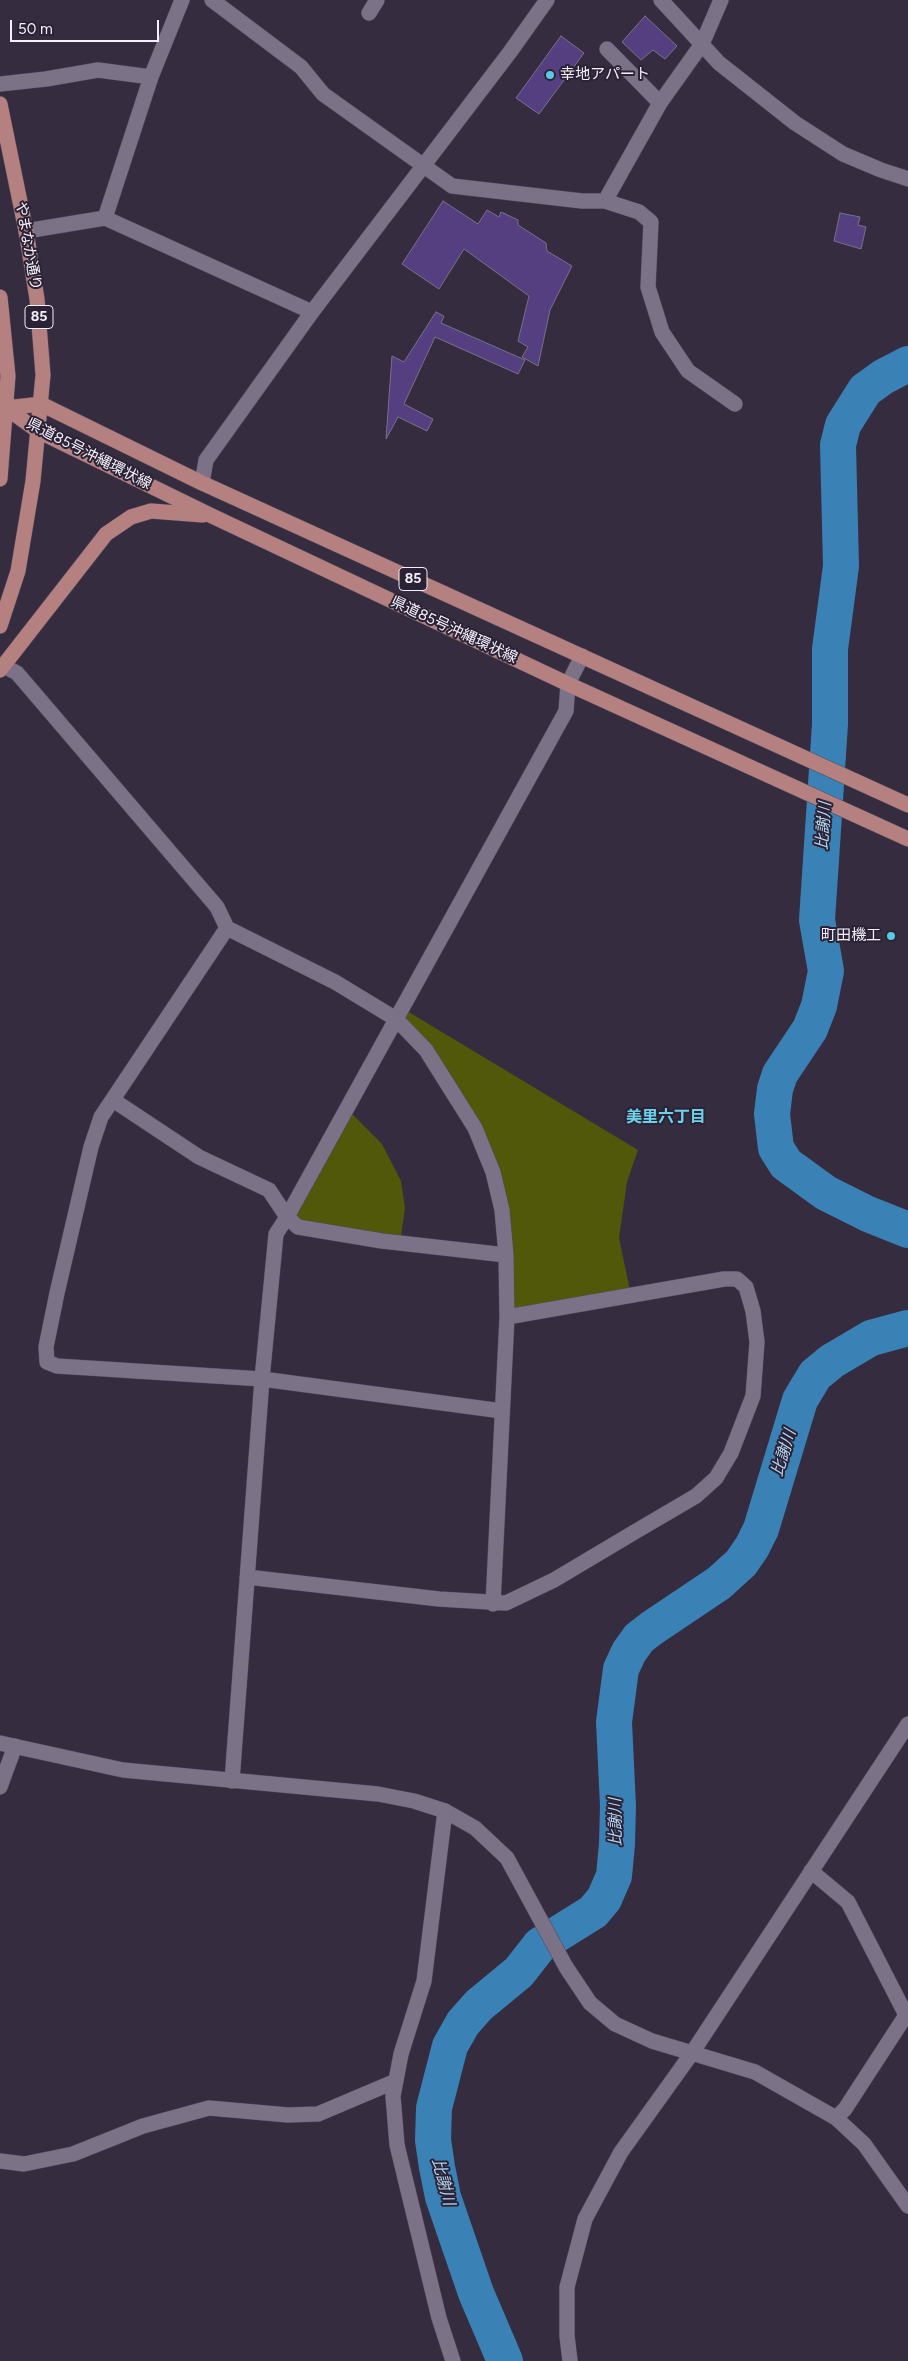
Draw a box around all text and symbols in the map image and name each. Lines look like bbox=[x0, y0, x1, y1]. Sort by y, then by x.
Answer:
scale bar bbox=[12, 10, 161, 42]
text: 50 m bbox=[18, 20, 53, 38]
place label: 幸地アパート bbox=[560, 66, 650, 84]
marker: 幸地アパート bbox=[544, 69, 556, 81]
street label: やまなか通り bbox=[11, 200, 45, 292]
road number: 85 bbox=[25, 306, 53, 328]
street label: 県道85号沖縄環状線 bbox=[24, 415, 154, 493]
road number: 85 bbox=[399, 568, 427, 590]
street label: 県道85号沖縄環状線 bbox=[388, 593, 520, 667]
water label: 比謝川 bbox=[813, 801, 835, 851]
place label: 町田機工 bbox=[821, 927, 881, 945]
marker: 町田機工 bbox=[885, 930, 897, 942]
district label: 美里六丁目 bbox=[626, 1107, 706, 1127]
water label: 比謝川 bbox=[768, 1427, 800, 1479]
water label: 比謝川 bbox=[606, 1798, 626, 1846]
water label: 比謝川 bbox=[428, 2156, 458, 2208]

